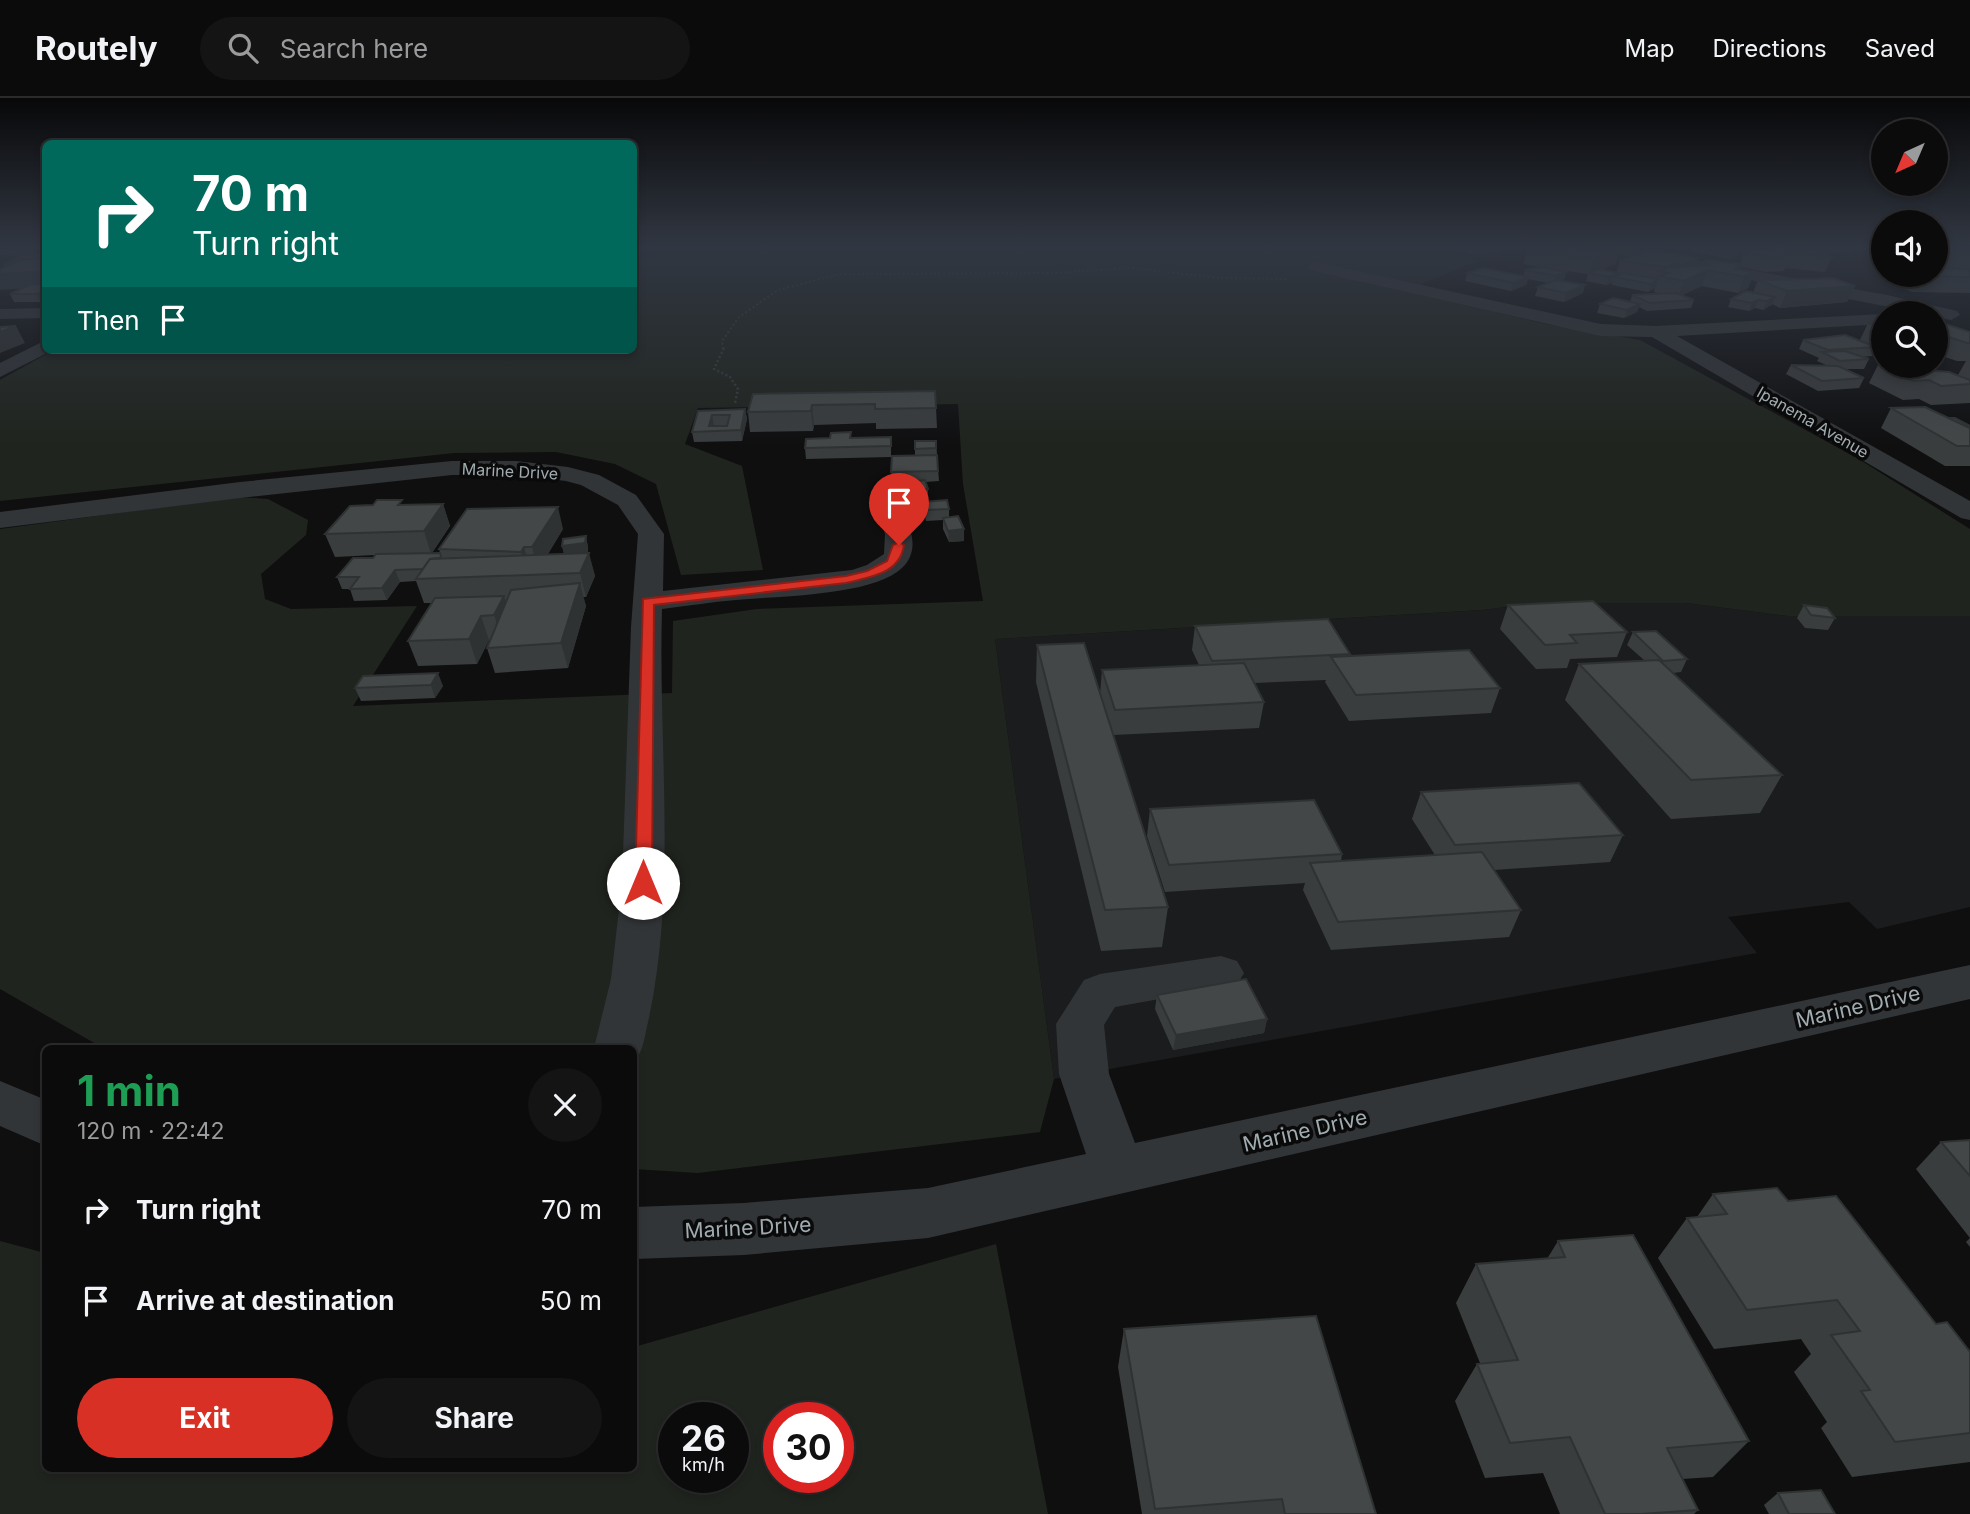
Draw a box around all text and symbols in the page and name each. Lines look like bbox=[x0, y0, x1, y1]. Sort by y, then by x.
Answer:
search box bbox=[200, 17, 690, 80]
text: Routely bbox=[35, 28, 158, 68]
icon: search bbox=[224, 29, 262, 67]
text: Search here bbox=[280, 33, 428, 64]
text: Map bbox=[1625, 34, 1674, 63]
text: Directions bbox=[1712, 34, 1827, 63]
text: Saved bbox=[1865, 34, 1935, 63]
north arrow bbox=[1871, 119, 1948, 196]
map controls bbox=[1871, 119, 1948, 378]
text: 70 m bbox=[192, 164, 309, 223]
icon: right bbox=[77, 168, 168, 259]
button: sound bbox=[1871, 210, 1948, 287]
text: Turn right bbox=[192, 224, 339, 263]
icon: arrive bbox=[154, 301, 192, 339]
button: search bbox=[1871, 301, 1948, 378]
text: Then bbox=[77, 305, 140, 336]
street label: Ipanema Avenue bbox=[1754, 382, 1872, 462]
street label: Marine Drive bbox=[461, 458, 559, 484]
pin bbox=[869, 473, 929, 545]
icon: arrive bbox=[880, 484, 918, 522]
position arrow bbox=[606, 846, 680, 920]
street label: Marine Drive bbox=[1793, 980, 1922, 1033]
text: 1 min bbox=[77, 1065, 181, 1116]
button: close bbox=[528, 1068, 602, 1142]
street label: Marine Drive bbox=[1240, 1104, 1369, 1157]
text: 120 m · 22:42 bbox=[77, 1117, 225, 1145]
icon: right bbox=[77, 1191, 115, 1229]
text: Turn right bbox=[136, 1194, 261, 1225]
text: 70 m bbox=[541, 1194, 602, 1225]
street label: Marine Drive bbox=[684, 1212, 812, 1243]
icon: arrive bbox=[77, 1282, 115, 1320]
text: Arrive at destination bbox=[136, 1285, 395, 1316]
text: 50 m bbox=[540, 1285, 602, 1316]
button: Exit bbox=[77, 1378, 333, 1458]
button: Share bbox=[347, 1378, 602, 1458]
speed limit sign: 30 bbox=[763, 1402, 854, 1493]
text: 26 bbox=[681, 1417, 726, 1459]
text: km/h bbox=[682, 1454, 725, 1475]

